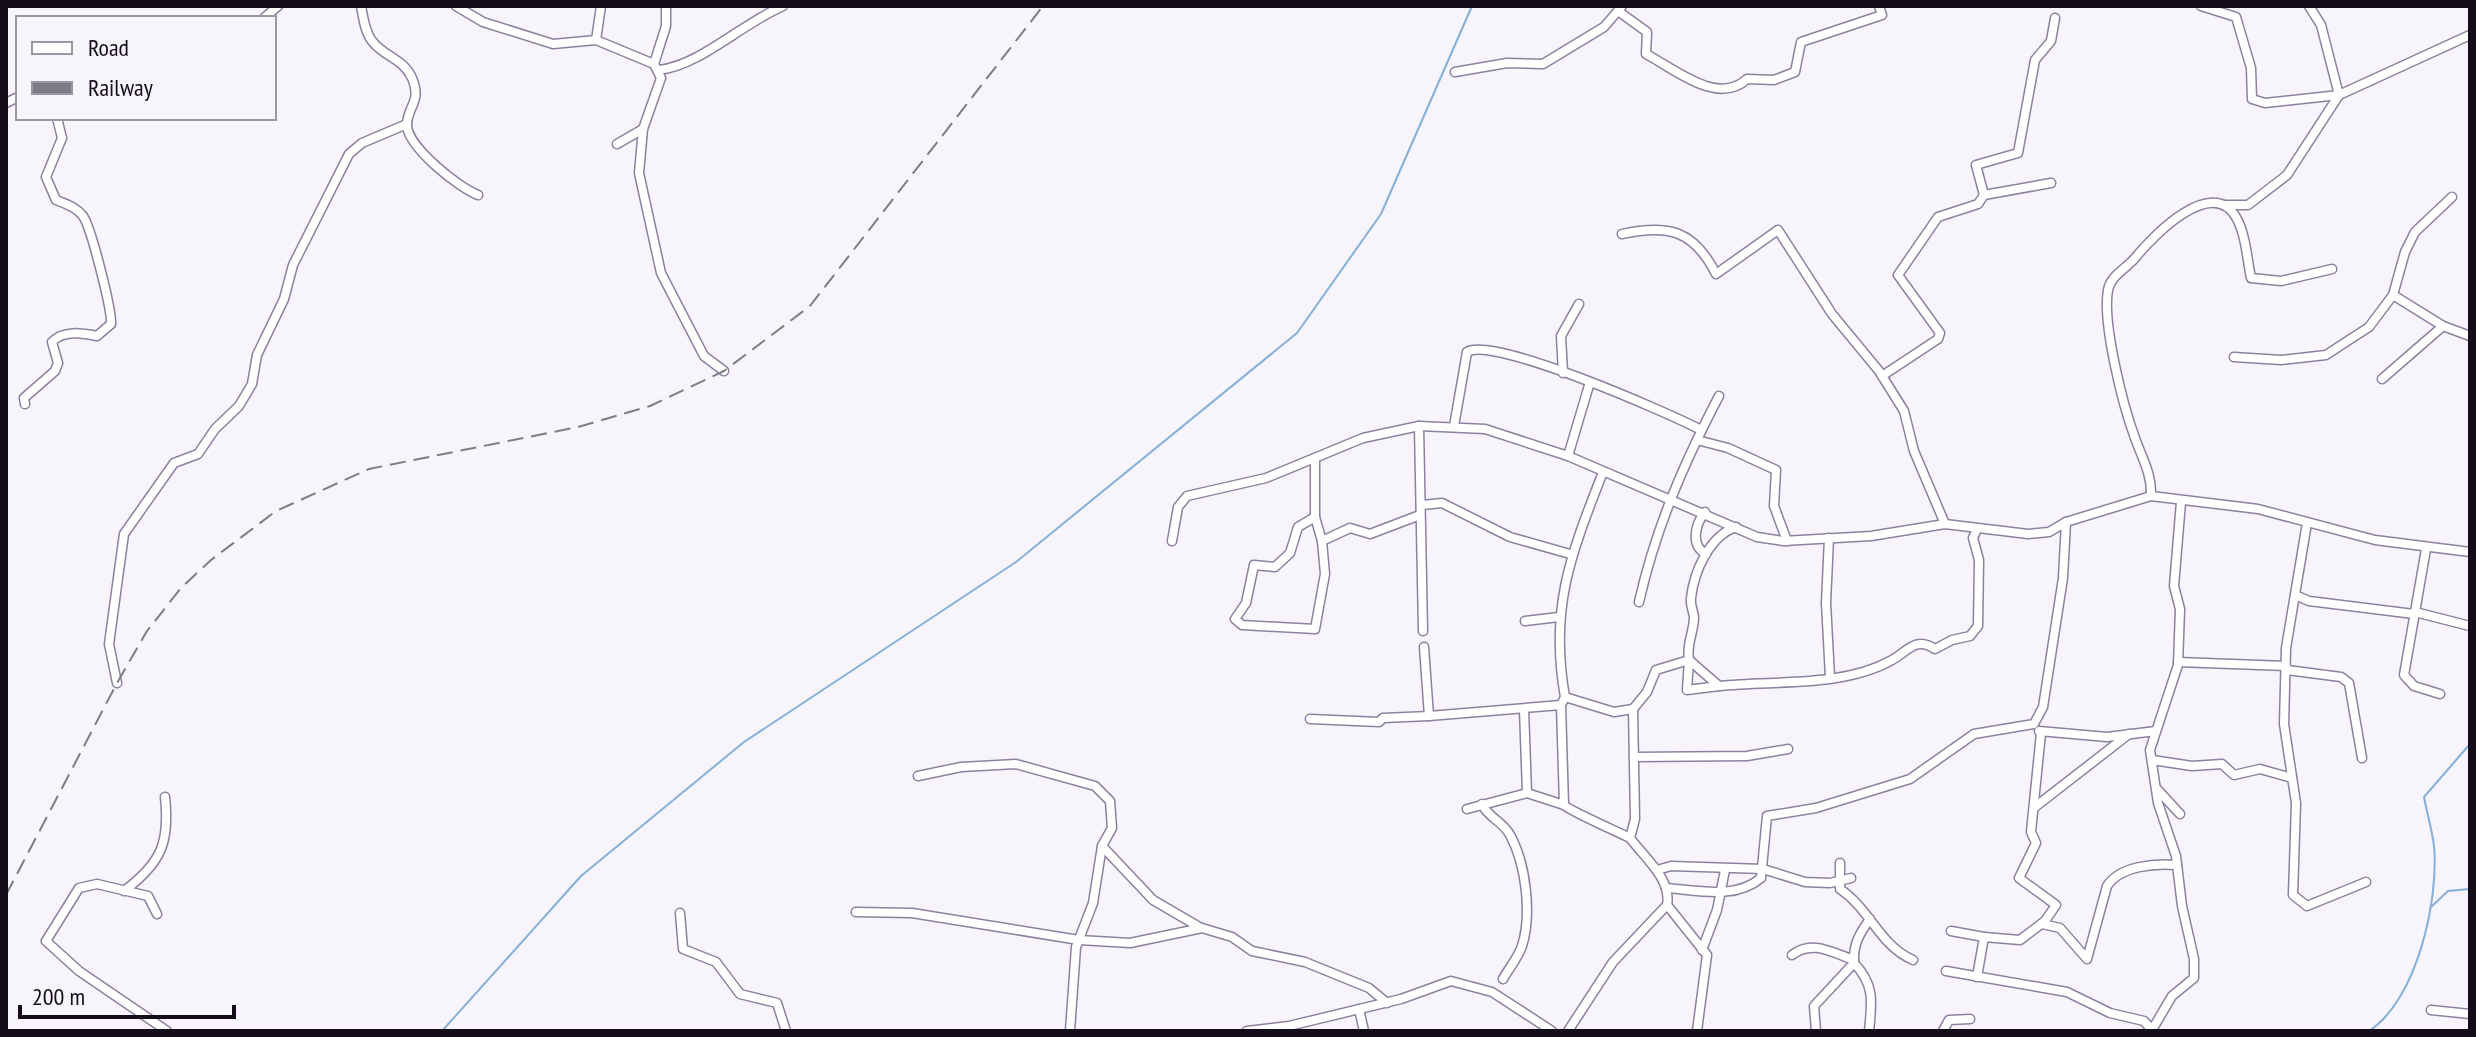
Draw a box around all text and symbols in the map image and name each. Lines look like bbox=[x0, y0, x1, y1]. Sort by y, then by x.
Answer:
legend bbox=[16, 16, 276, 120]
text: Road bbox=[88, 32, 129, 63]
text: Railway bbox=[88, 72, 153, 103]
scale bar bbox=[20, 969, 234, 1019]
text: 200 m bbox=[32, 981, 85, 1012]

